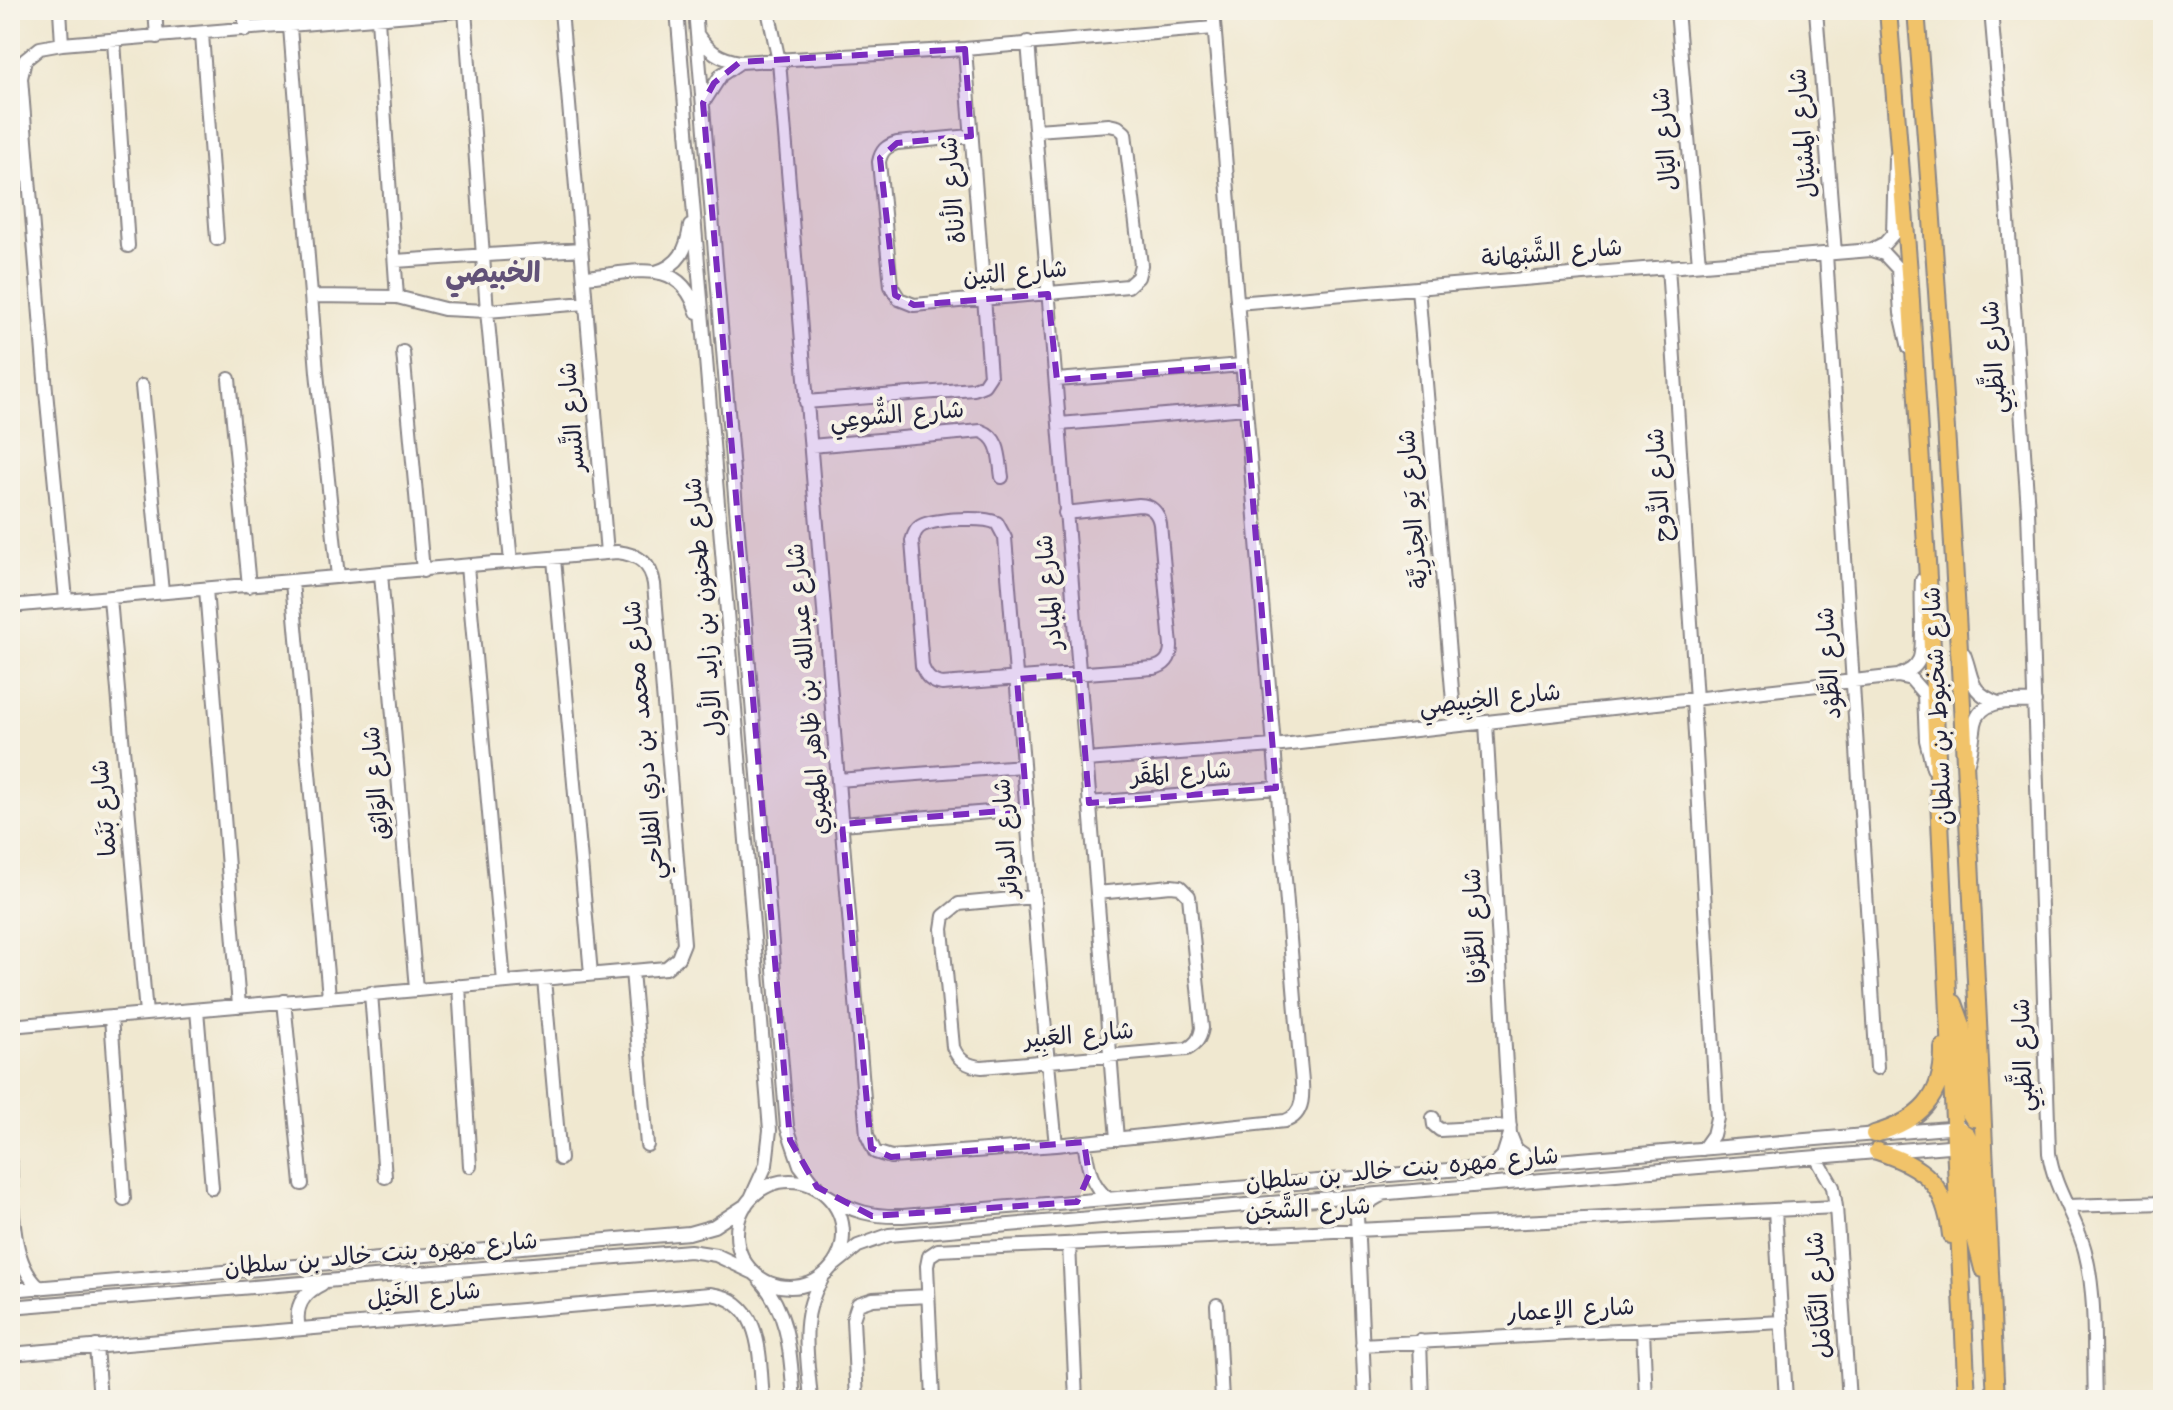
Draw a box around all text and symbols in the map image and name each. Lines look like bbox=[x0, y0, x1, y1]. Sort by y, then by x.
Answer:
street label: شارع المِسْيَال bbox=[1779, 66, 1829, 200]
street label: شارع اليَال bbox=[1642, 85, 1690, 193]
street label: شارع الأناة bbox=[930, 135, 978, 245]
street label: شارع الشَّبْهانة bbox=[1480, 228, 1624, 280]
street label: شارع التين bbox=[961, 250, 1069, 298]
district label: الخبيصي bbox=[445, 252, 541, 298]
street label: شارع الظَّبِي bbox=[1970, 299, 2018, 415]
street label: شارع النَّسر bbox=[549, 360, 597, 476]
street label: شارع الشُّوعِي bbox=[828, 388, 966, 441]
street label: شارع الدُّوح bbox=[1637, 427, 1683, 543]
street label: شارع يَو الحِدْرِيَّة bbox=[1388, 428, 1440, 590]
street label: شارع طحنون بن زايد الأول bbox=[674, 476, 736, 738]
street label: شارع المبادر bbox=[1026, 533, 1075, 653]
street label: شارع عبدالله بن ظاهر المهيري bbox=[777, 541, 841, 837]
street label: شارع شخبوط بن سلطان bbox=[1913, 586, 1965, 826]
street label: شارع محمد بن دري الفلاحي bbox=[613, 599, 677, 881]
street label: شارع الطَّوْد bbox=[1807, 605, 1853, 721]
street label: شارع الخِبِيصِي bbox=[1417, 673, 1563, 727]
street label: شارع الوَاثِق bbox=[353, 724, 401, 842]
street label: شارع المَقَر bbox=[1127, 751, 1233, 797]
street label: شارع بَنَما bbox=[81, 758, 129, 858]
street label: شارع الدوائر bbox=[983, 777, 1031, 901]
street label: شارع الطَّرْفا bbox=[1453, 867, 1499, 985]
street label: شارع الظَّبِي bbox=[2001, 998, 2045, 1112]
street label: شارع العَبِير bbox=[1020, 1012, 1136, 1060]
street label: شارع مهره بنت خالد بن سلطان bbox=[1244, 1137, 1560, 1203]
street label: شارع الشَّجَن bbox=[1244, 1187, 1372, 1233]
street label: شارع مهره بنت خالد بن سلطان bbox=[223, 1222, 539, 1288]
street label: شارع التَّكَامُل bbox=[1796, 1230, 1844, 1360]
street label: شارع الخَيْل bbox=[366, 1272, 482, 1320]
street label: شارع الإعمار bbox=[1505, 1288, 1636, 1334]

